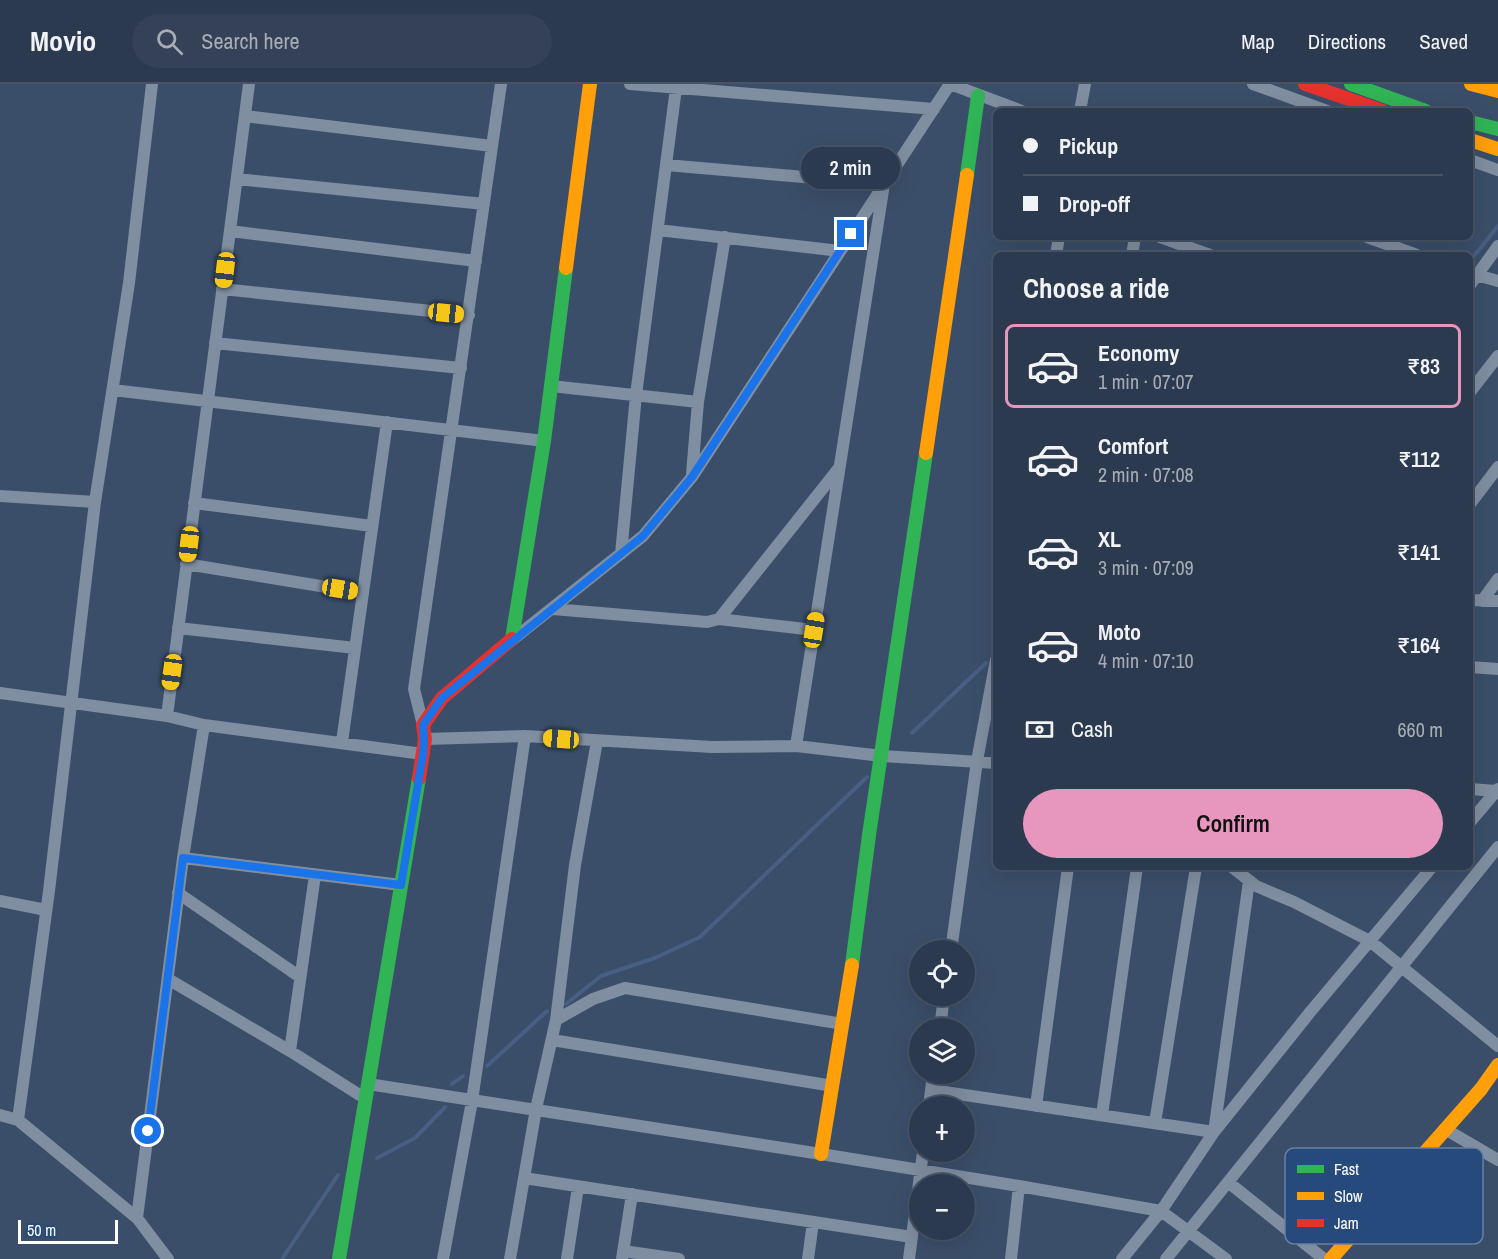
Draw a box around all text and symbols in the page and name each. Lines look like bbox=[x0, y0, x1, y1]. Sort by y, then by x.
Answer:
search box bbox=[132, 14, 552, 68]
text: Movio bbox=[30, 22, 96, 60]
icon: search bbox=[153, 25, 186, 58]
text: Search here bbox=[201, 26, 300, 56]
text: Map bbox=[1241, 27, 1275, 56]
text: Directions bbox=[1308, 27, 1386, 56]
text: Saved bbox=[1419, 27, 1468, 56]
text: Pickup bbox=[1059, 131, 1118, 161]
callout: 2 min bbox=[802, 147, 900, 189]
text: 2 min bbox=[829, 154, 872, 181]
text: Drop-off bbox=[1059, 189, 1130, 219]
route end bbox=[837, 220, 864, 247]
car bbox=[214, 251, 236, 289]
text: Choose a ride bbox=[1023, 270, 1169, 306]
car bbox=[427, 302, 465, 324]
text: Economy bbox=[1098, 338, 1179, 368]
icon: car bbox=[1026, 339, 1080, 393]
text: ₹83 bbox=[1407, 351, 1440, 381]
text: 1 min · 07:07 bbox=[1098, 368, 1194, 395]
text: Comfort bbox=[1098, 431, 1168, 461]
icon: car bbox=[1026, 432, 1080, 486]
text: ₹112 bbox=[1398, 444, 1440, 474]
text: 2 min · 07:08 bbox=[1098, 461, 1194, 488]
text: XL bbox=[1098, 524, 1121, 554]
car bbox=[178, 525, 200, 563]
icon: car bbox=[1026, 525, 1080, 579]
text: ₹141 bbox=[1397, 537, 1440, 567]
text: 3 min · 07:09 bbox=[1098, 554, 1194, 581]
car bbox=[321, 577, 359, 601]
car bbox=[802, 611, 826, 649]
text: Moto bbox=[1098, 617, 1141, 647]
icon: car bbox=[1026, 618, 1080, 672]
text: ₹164 bbox=[1397, 630, 1440, 660]
text: 4 min · 07:10 bbox=[1098, 647, 1194, 674]
car bbox=[161, 653, 183, 691]
icon: cash bbox=[1023, 713, 1056, 746]
text: Cash bbox=[1071, 714, 1113, 744]
text: 660 m bbox=[1397, 716, 1443, 743]
car bbox=[542, 729, 580, 749]
button: Confirm bbox=[1023, 789, 1443, 858]
map controls bbox=[909, 940, 975, 1240]
button: locate bbox=[909, 940, 975, 1006]
button: layers bbox=[909, 1018, 975, 1084]
button: + bbox=[909, 1096, 975, 1162]
route start bbox=[134, 1117, 161, 1144]
legend bbox=[1285, 1148, 1483, 1244]
text: Fast bbox=[1334, 1158, 1359, 1180]
button: − bbox=[909, 1174, 975, 1240]
text: Slow bbox=[1334, 1185, 1363, 1207]
text: Jam bbox=[1334, 1212, 1359, 1234]
scale bar bbox=[18, 1217, 118, 1244]
text: 50 m bbox=[27, 1219, 56, 1241]

